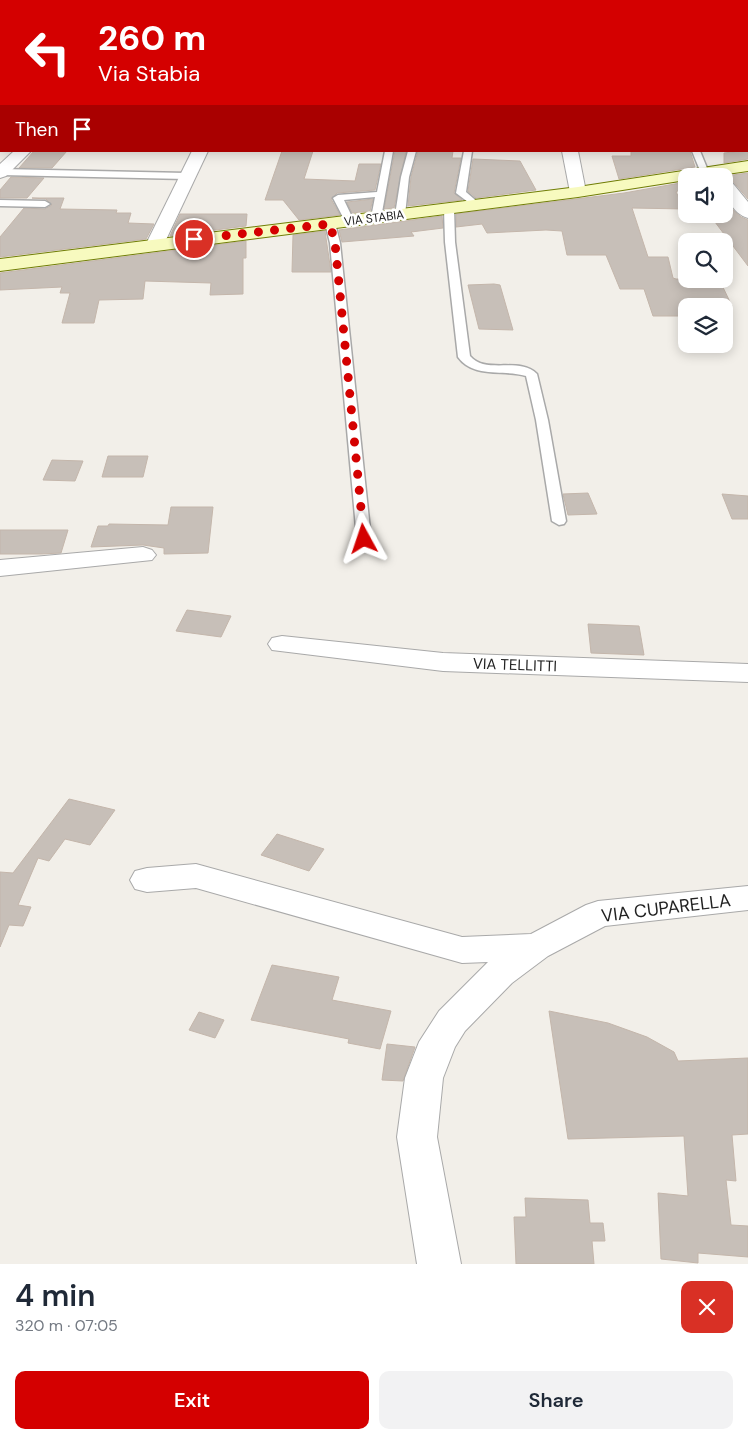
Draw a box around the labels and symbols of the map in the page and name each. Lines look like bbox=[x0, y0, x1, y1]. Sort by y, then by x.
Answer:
street label: VIA STABIA bbox=[343, 206, 405, 230]
pin bbox=[173, 218, 215, 260]
position arrow bbox=[337, 512, 389, 564]
street label: VIA TELLITTI bbox=[473, 654, 557, 676]
street label: VIA CUPARELLA bbox=[600, 888, 732, 928]

